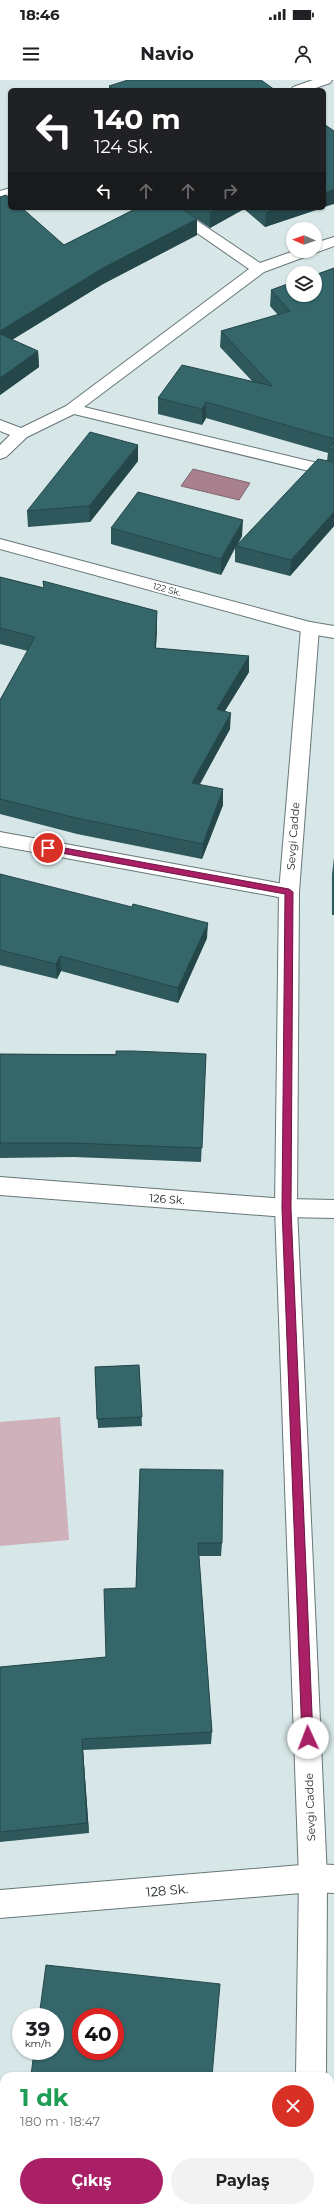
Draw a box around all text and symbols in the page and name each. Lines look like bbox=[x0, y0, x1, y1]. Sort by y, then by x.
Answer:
text: 18:46 bbox=[20, 5, 60, 24]
icon: menu bbox=[20, 43, 42, 65]
text: Navio bbox=[140, 43, 194, 65]
icon: person bbox=[292, 43, 314, 65]
text: 140 m bbox=[94, 102, 181, 136]
icon: left bbox=[28, 104, 80, 156]
text: 124 Sk. bbox=[94, 136, 153, 158]
icon: left bbox=[93, 180, 115, 202]
icon: ahead bbox=[135, 180, 157, 202]
icon: ahead bbox=[177, 180, 199, 202]
icon: right bbox=[219, 180, 241, 202]
north arrow bbox=[286, 222, 322, 258]
map controls bbox=[286, 222, 322, 302]
button: layers bbox=[286, 266, 322, 302]
street label: 122 Sk. bbox=[152, 580, 182, 598]
street label: Sevgi Cadde bbox=[284, 801, 302, 871]
pin bbox=[31, 831, 65, 865]
icon: arrive bbox=[37, 837, 59, 859]
street label: 126 Sk. bbox=[149, 1191, 185, 1207]
position arrow bbox=[287, 1717, 329, 1759]
street label: Sevgi Cadde bbox=[302, 1772, 318, 1841]
street label: 128 Sk. bbox=[145, 1880, 189, 1900]
speed limit sign: 40 bbox=[72, 2008, 124, 2060]
text: 39 bbox=[26, 2017, 50, 2041]
text: km/h bbox=[25, 2037, 51, 2050]
text: 1 dk bbox=[20, 2083, 69, 2112]
button: close bbox=[272, 2085, 314, 2127]
text: 180 m · 18:47 bbox=[20, 2113, 100, 2129]
button: Çıkış bbox=[20, 2158, 163, 2204]
button: Paylaş bbox=[171, 2158, 314, 2204]

